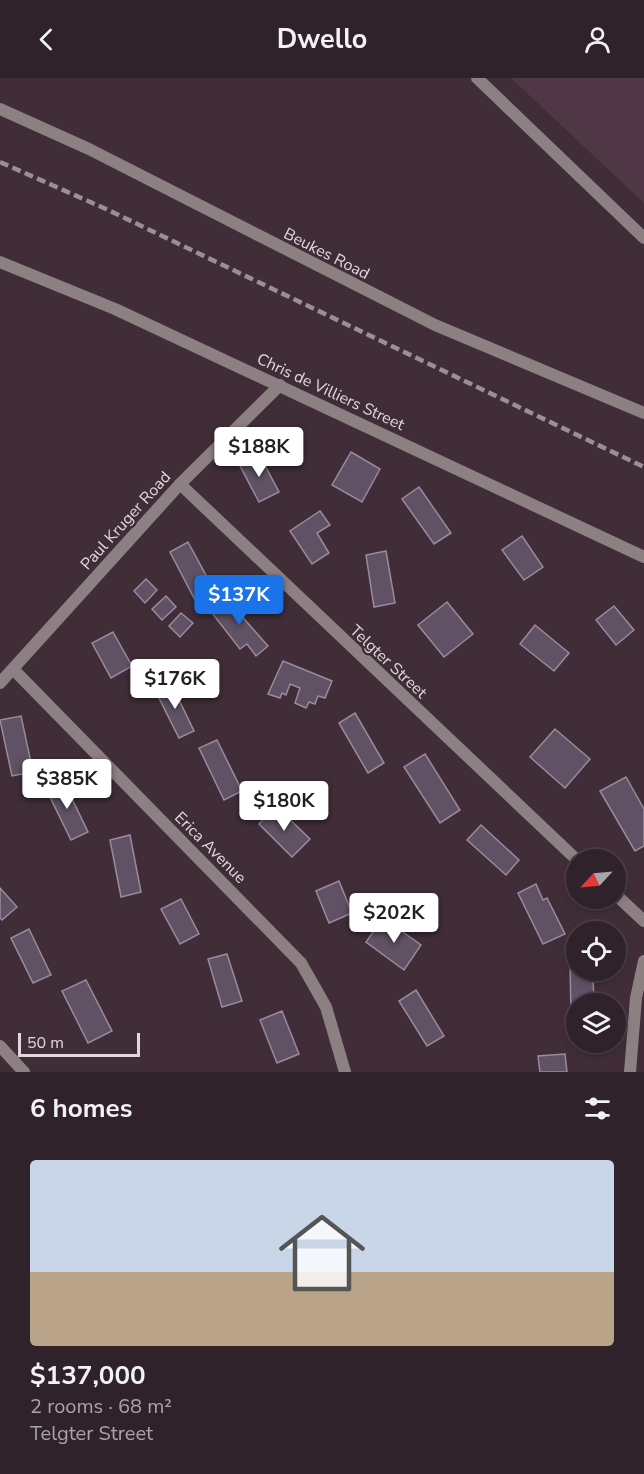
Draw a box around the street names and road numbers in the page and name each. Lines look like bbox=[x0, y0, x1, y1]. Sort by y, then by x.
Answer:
street label: Beukes Road bbox=[280, 223, 373, 285]
street label: Chris de Villiers Street bbox=[253, 348, 408, 436]
street label: Paul Kruger Road bbox=[76, 467, 176, 575]
street label: Telgter Street bbox=[345, 620, 432, 704]
street label: Erica Avenue bbox=[170, 807, 251, 888]

